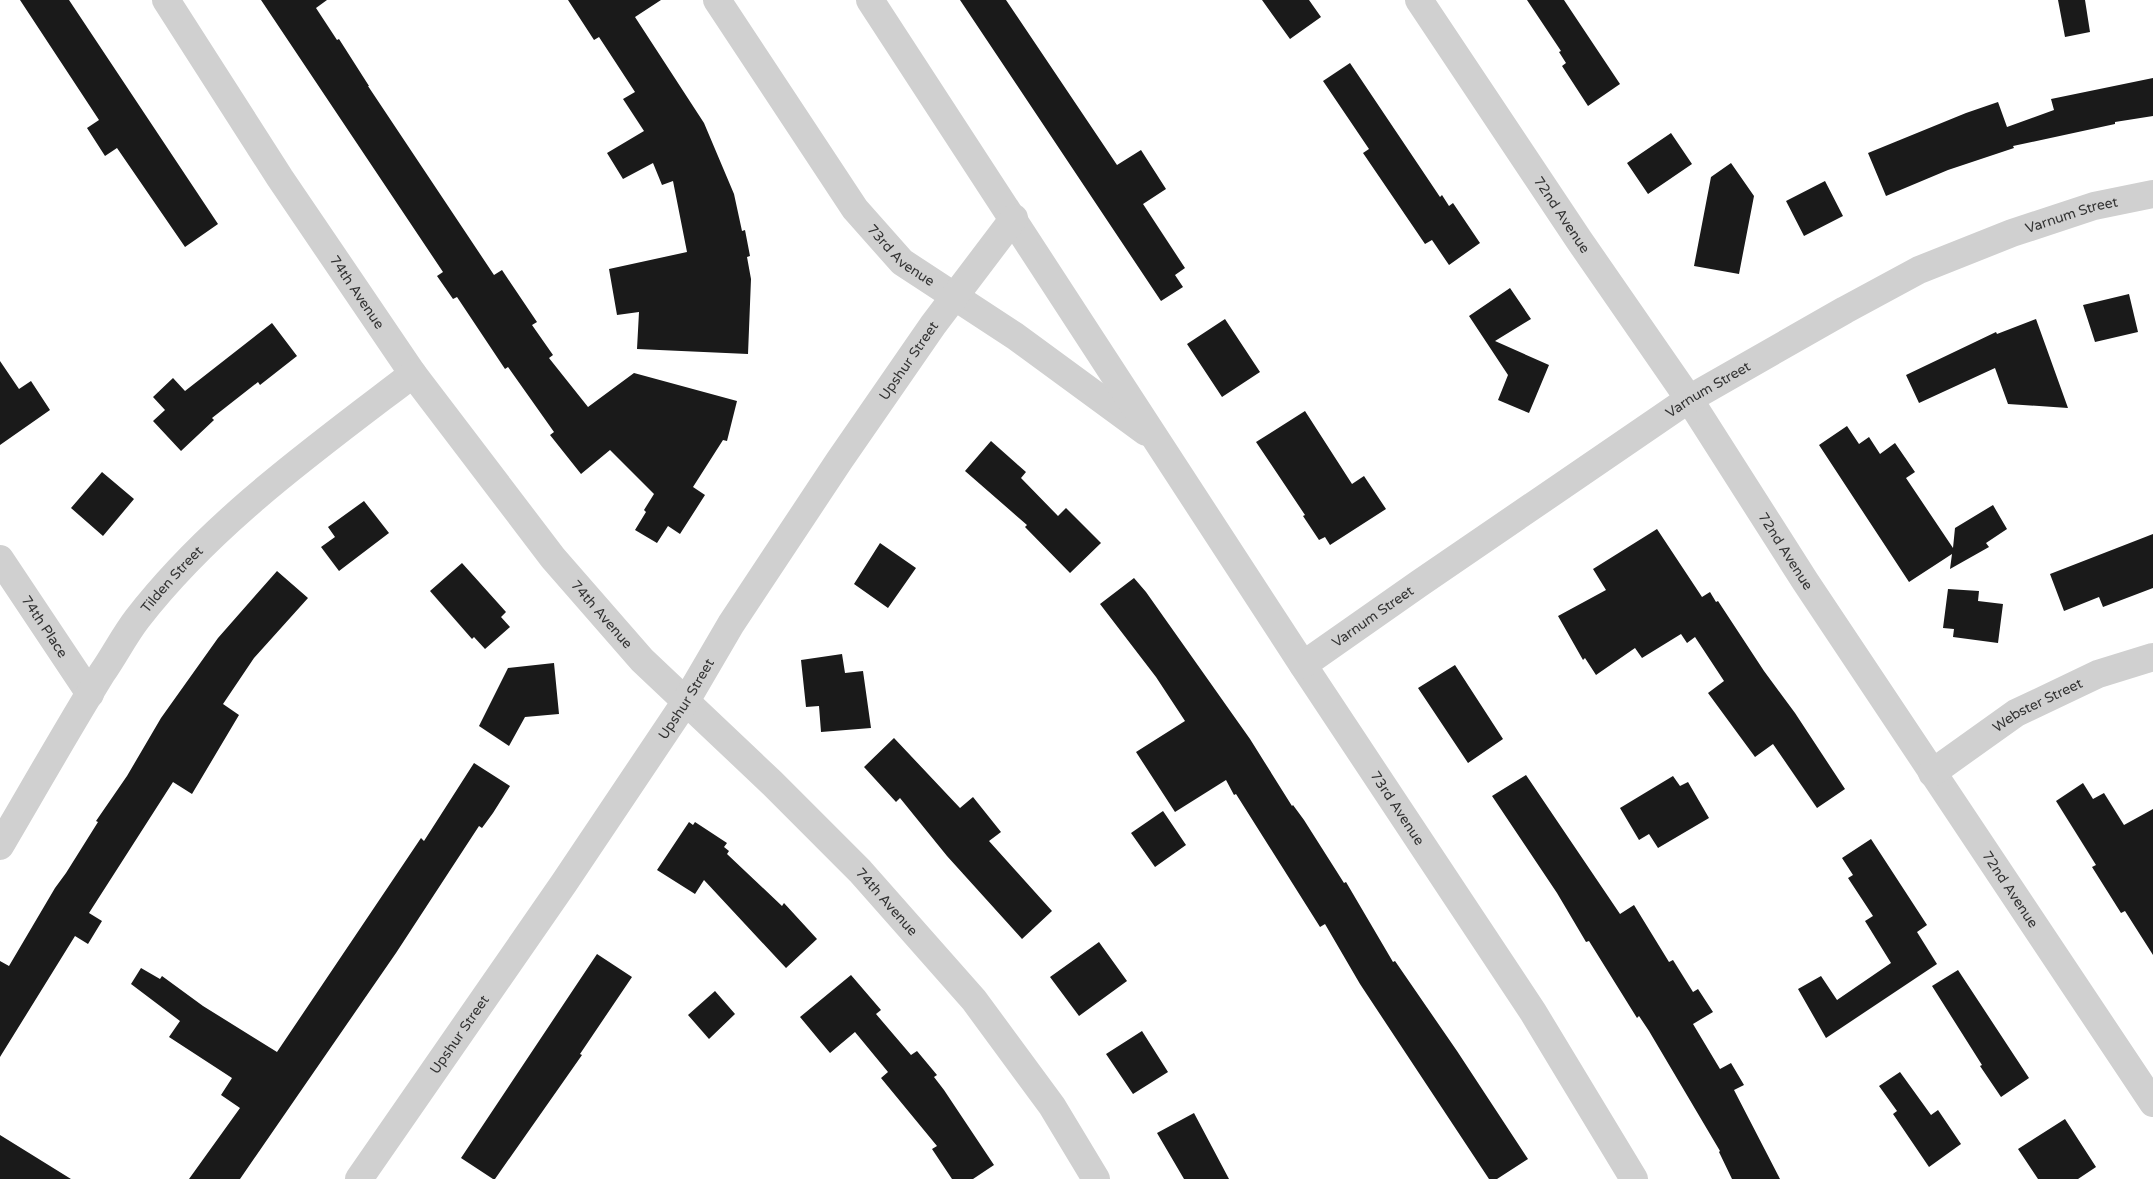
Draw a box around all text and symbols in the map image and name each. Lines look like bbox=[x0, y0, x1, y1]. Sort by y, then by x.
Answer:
street label: 72nd Avenue bbox=[1530, 173, 1594, 257]
street label: Varnum Street bbox=[2023, 193, 2120, 237]
street label: 73rd Avenue bbox=[863, 221, 938, 290]
street label: 74th Avenue bbox=[326, 252, 388, 332]
street label: Upshur Street bbox=[876, 317, 942, 404]
street label: Varnum Street bbox=[1662, 357, 1754, 421]
street label: 72nd Avenue bbox=[1754, 509, 1817, 593]
street label: Tilden Street bbox=[137, 542, 207, 616]
street label: 74th Avenue bbox=[567, 577, 636, 652]
street label: Varnum Street bbox=[1329, 582, 1418, 651]
street label: 74th Place bbox=[18, 592, 71, 661]
street label: Upshur Street bbox=[655, 655, 718, 743]
street label: Webster Street bbox=[1989, 674, 2086, 736]
street label: 73rd Avenue bbox=[1367, 768, 1428, 849]
street label: 72nd Avenue bbox=[1978, 848, 2042, 931]
street label: 74th Avenue bbox=[852, 864, 921, 940]
street label: Upshur Street bbox=[426, 991, 493, 1077]

